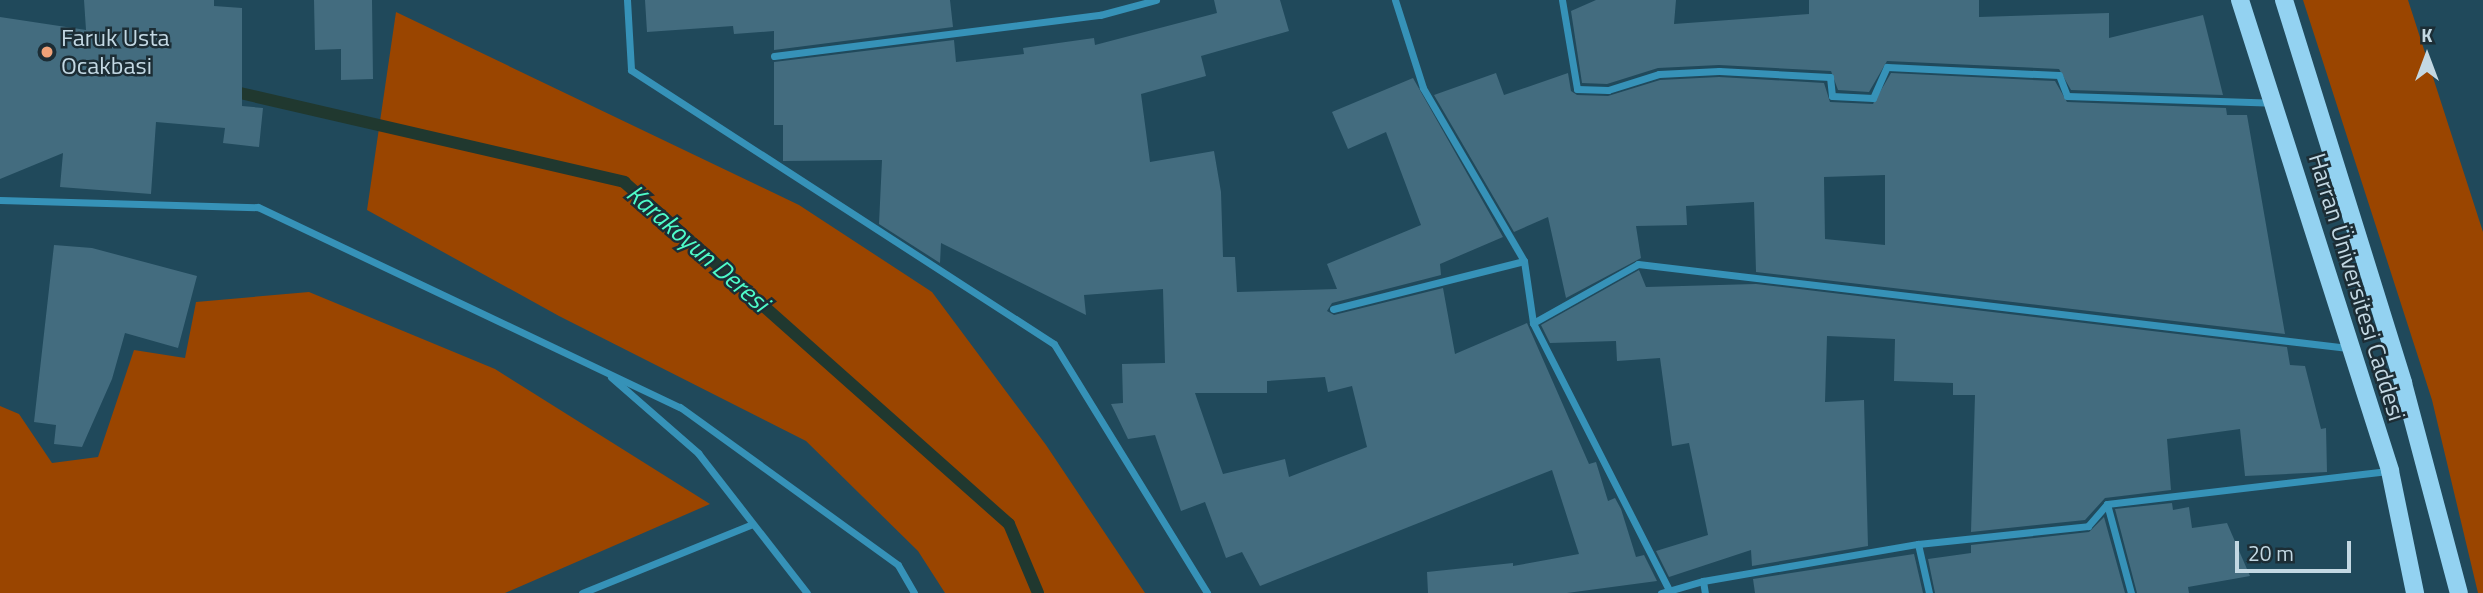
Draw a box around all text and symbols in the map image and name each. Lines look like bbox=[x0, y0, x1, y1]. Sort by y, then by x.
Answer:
text: K bbox=[2421, 20, 2433, 49]
north arrow bbox=[2392, 21, 2462, 91]
place label: Faruk Usta Ocakbasi bbox=[61, 24, 170, 80]
marker: Faruk Usta Ocakbasi bbox=[39, 44, 55, 60]
street label: Harran Üniversitesi Caddesi bbox=[2303, 150, 2411, 424]
water label: Karakoyun Deresi bbox=[620, 178, 776, 318]
scale bar bbox=[2238, 526, 2354, 570]
text: 20 m bbox=[2248, 537, 2294, 569]

